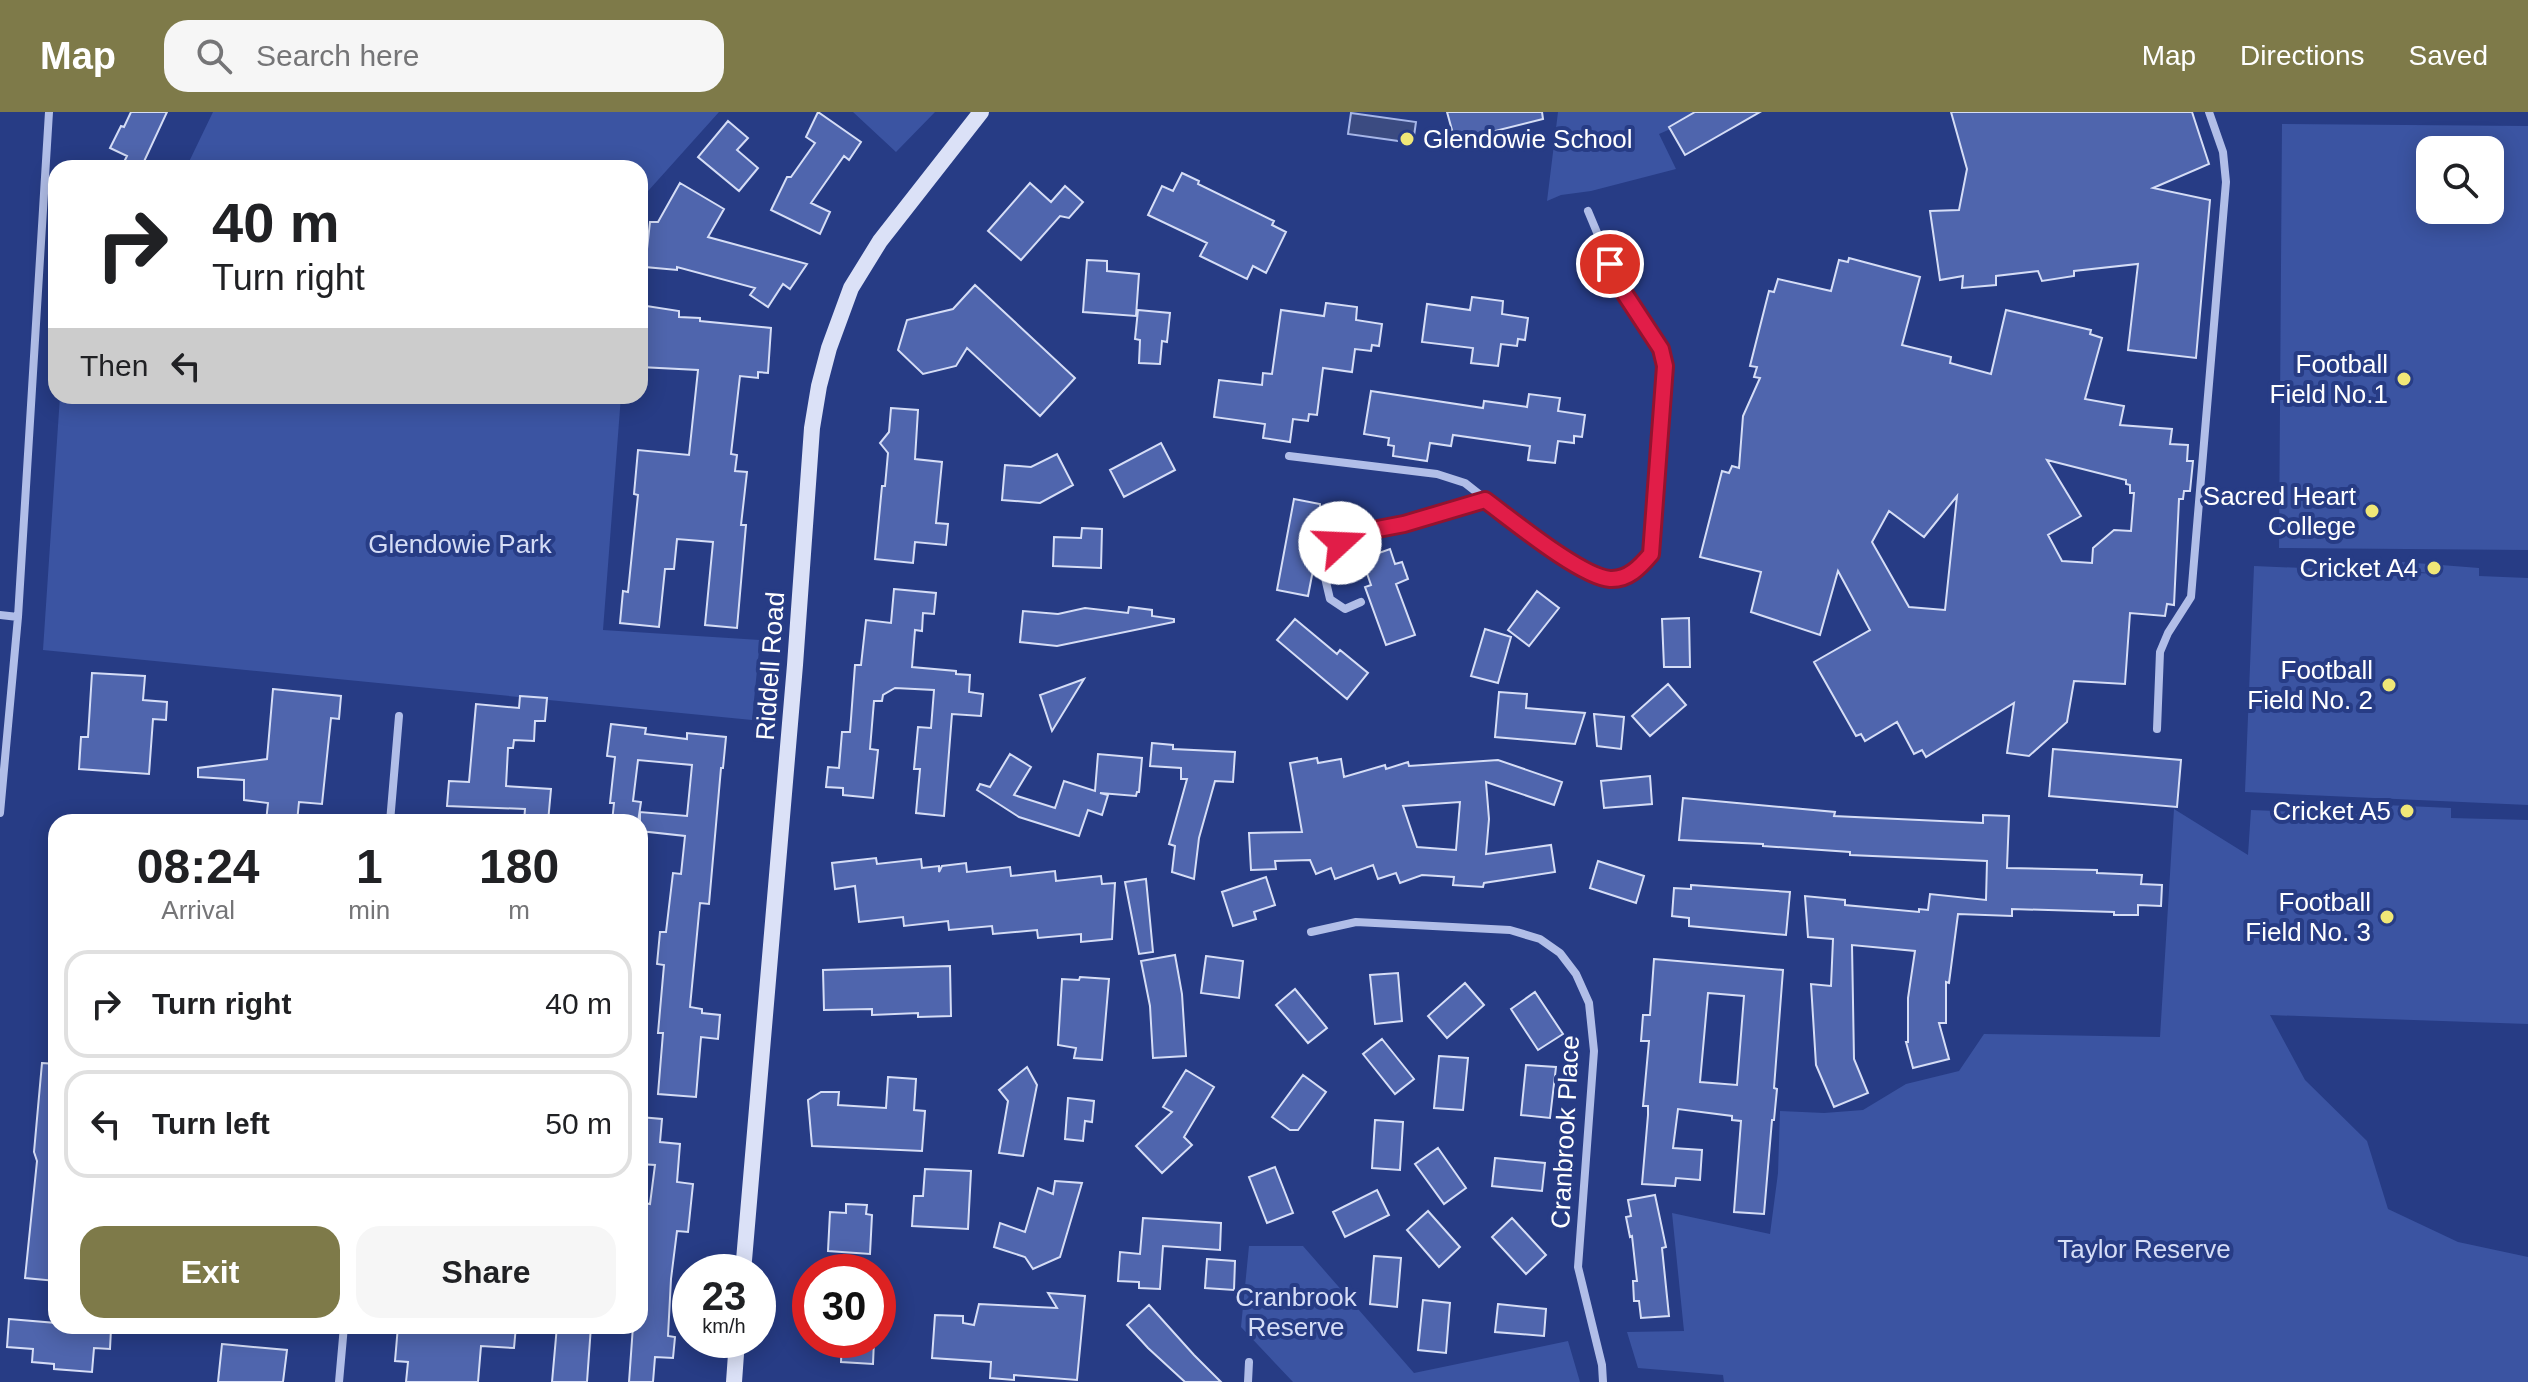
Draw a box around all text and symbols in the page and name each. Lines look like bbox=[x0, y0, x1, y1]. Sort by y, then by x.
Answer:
search box bbox=[164, 20, 724, 92]
icon: search bbox=[192, 34, 236, 78]
text: Map bbox=[40, 35, 116, 77]
text: Search here bbox=[256, 39, 419, 72]
text: Map bbox=[2142, 40, 2196, 71]
text: Directions bbox=[2240, 40, 2365, 71]
text: Saved bbox=[2409, 40, 2488, 71]
place label: Glendowie School bbox=[1423, 124, 1633, 154]
marker: Glendowie School bbox=[1398, 130, 1416, 148]
map controls bbox=[2416, 136, 2504, 224]
button: search bbox=[2416, 136, 2504, 224]
text: 40 m bbox=[212, 191, 340, 254]
icon: right bbox=[80, 192, 184, 296]
pin bbox=[1576, 230, 1644, 298]
icon: arrive bbox=[1588, 242, 1632, 286]
text: Turn right bbox=[212, 257, 365, 298]
icon: left bbox=[164, 344, 208, 388]
text: Then bbox=[80, 349, 148, 382]
place label: Football Field No.1 bbox=[2270, 349, 2388, 409]
marker: Football Field No.1 bbox=[2395, 370, 2413, 388]
place label: Sacred Heart College bbox=[2203, 481, 2357, 541]
position arrow bbox=[1298, 501, 1382, 585]
marker: Sacred Heart College bbox=[2363, 502, 2381, 520]
park label: Glendowie Park bbox=[368, 529, 553, 559]
place label: Cricket A4 bbox=[2300, 553, 2418, 583]
marker: Cricket A4 bbox=[2425, 559, 2443, 577]
street label: Riddell Road bbox=[750, 591, 790, 741]
place label: Football Field No. 2 bbox=[2247, 655, 2373, 715]
marker: Football Field No. 2 bbox=[2380, 676, 2398, 694]
place label: Cricket A5 bbox=[2273, 796, 2391, 826]
marker: Cricket A5 bbox=[2398, 802, 2416, 820]
text: 08:24 bbox=[137, 840, 260, 893]
text: 1 bbox=[356, 840, 383, 893]
text: 180 bbox=[479, 840, 559, 893]
place label: Football Field No. 3 bbox=[2245, 887, 2371, 947]
text: Arrival bbox=[161, 895, 235, 925]
text: min bbox=[348, 895, 390, 925]
text: m bbox=[508, 895, 530, 925]
marker: Football Field No. 3 bbox=[2378, 908, 2396, 926]
icon: right bbox=[84, 982, 128, 1026]
text: Turn right bbox=[152, 987, 291, 1020]
text: 40 m bbox=[545, 987, 612, 1020]
street label: Cranbrook Place bbox=[1545, 1035, 1585, 1229]
icon: left bbox=[84, 1102, 128, 1146]
text: Turn left bbox=[152, 1107, 270, 1140]
text: 50 m bbox=[545, 1107, 612, 1140]
button: Exit bbox=[80, 1226, 340, 1318]
button: Share bbox=[356, 1226, 616, 1318]
park label: Taylor Reserve bbox=[2057, 1234, 2231, 1264]
speed limit sign: 30 bbox=[792, 1254, 896, 1358]
text: 23 bbox=[702, 1274, 746, 1318]
park label: Cranbrook Reserve bbox=[1235, 1282, 1358, 1342]
text: km/h bbox=[702, 1315, 746, 1337]

